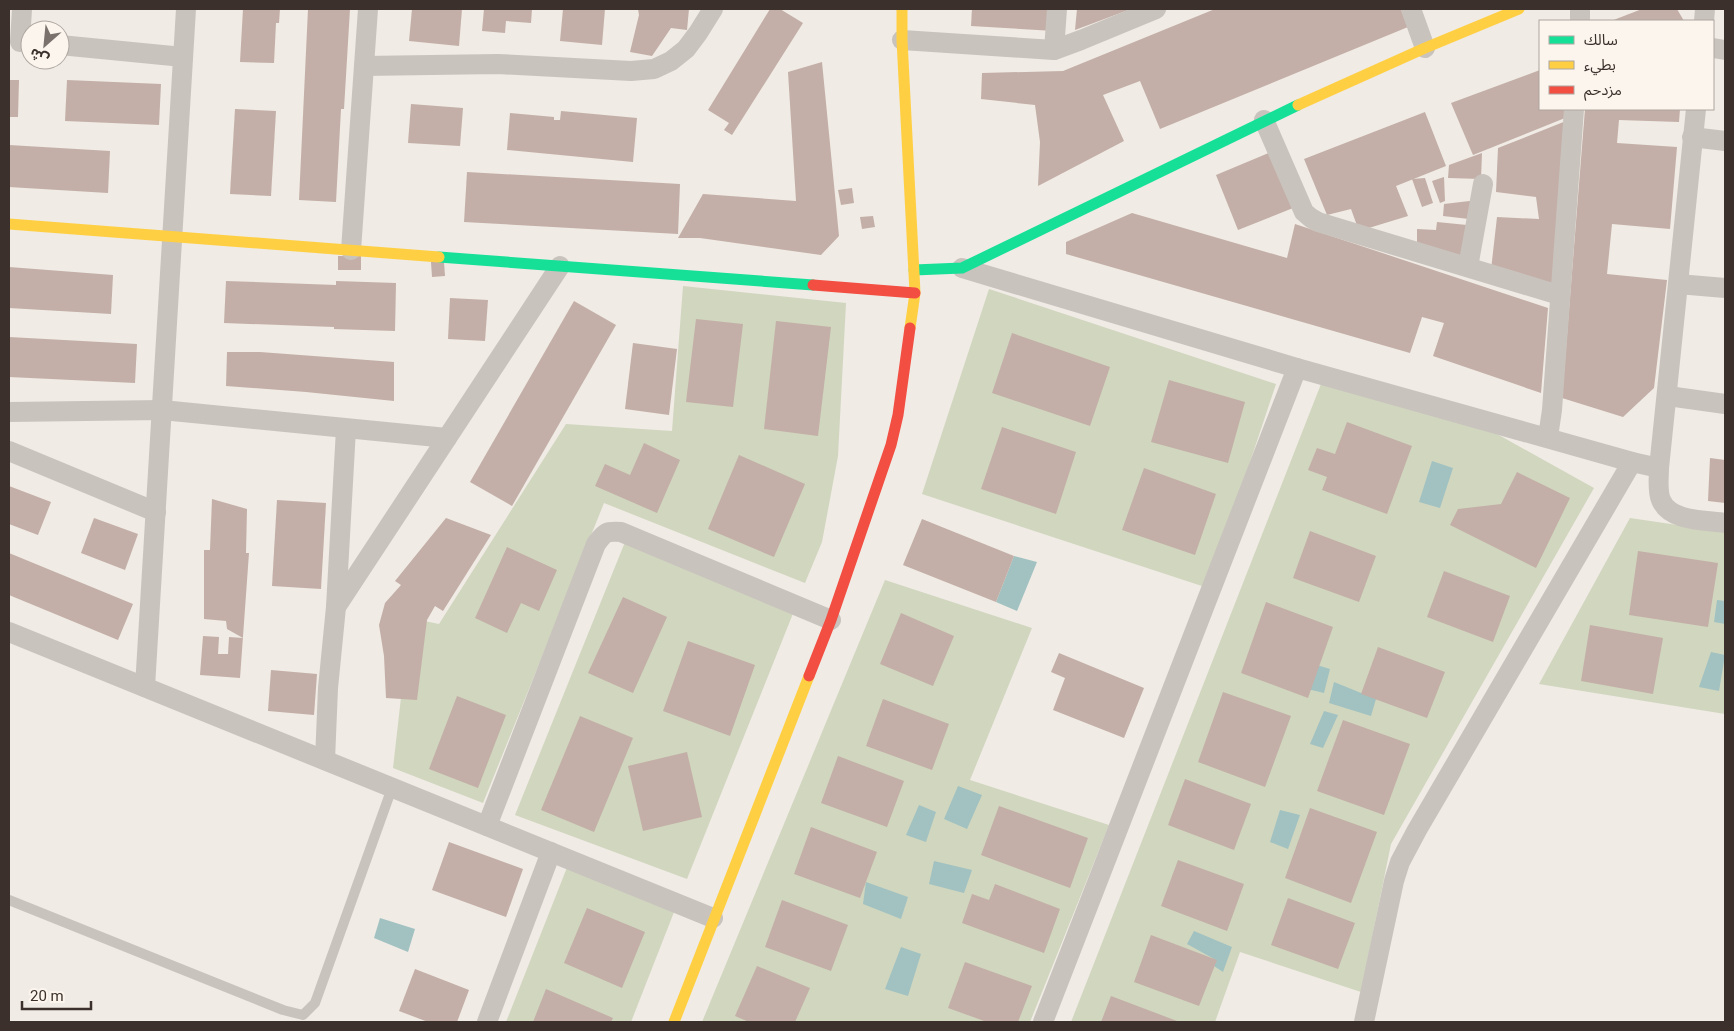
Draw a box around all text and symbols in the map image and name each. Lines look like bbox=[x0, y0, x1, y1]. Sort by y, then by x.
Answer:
north arrow bbox=[20, 20, 70, 70]
legend bbox=[1539, 20, 1714, 110]
text: سالك bbox=[1584, 31, 1618, 49]
text: ش bbox=[27, 45, 51, 68]
text: بطيء bbox=[1584, 56, 1616, 76]
text: مزدحم bbox=[1584, 81, 1622, 101]
scale bar bbox=[22, 978, 91, 1010]
text: 20 m bbox=[30, 987, 64, 1005]

